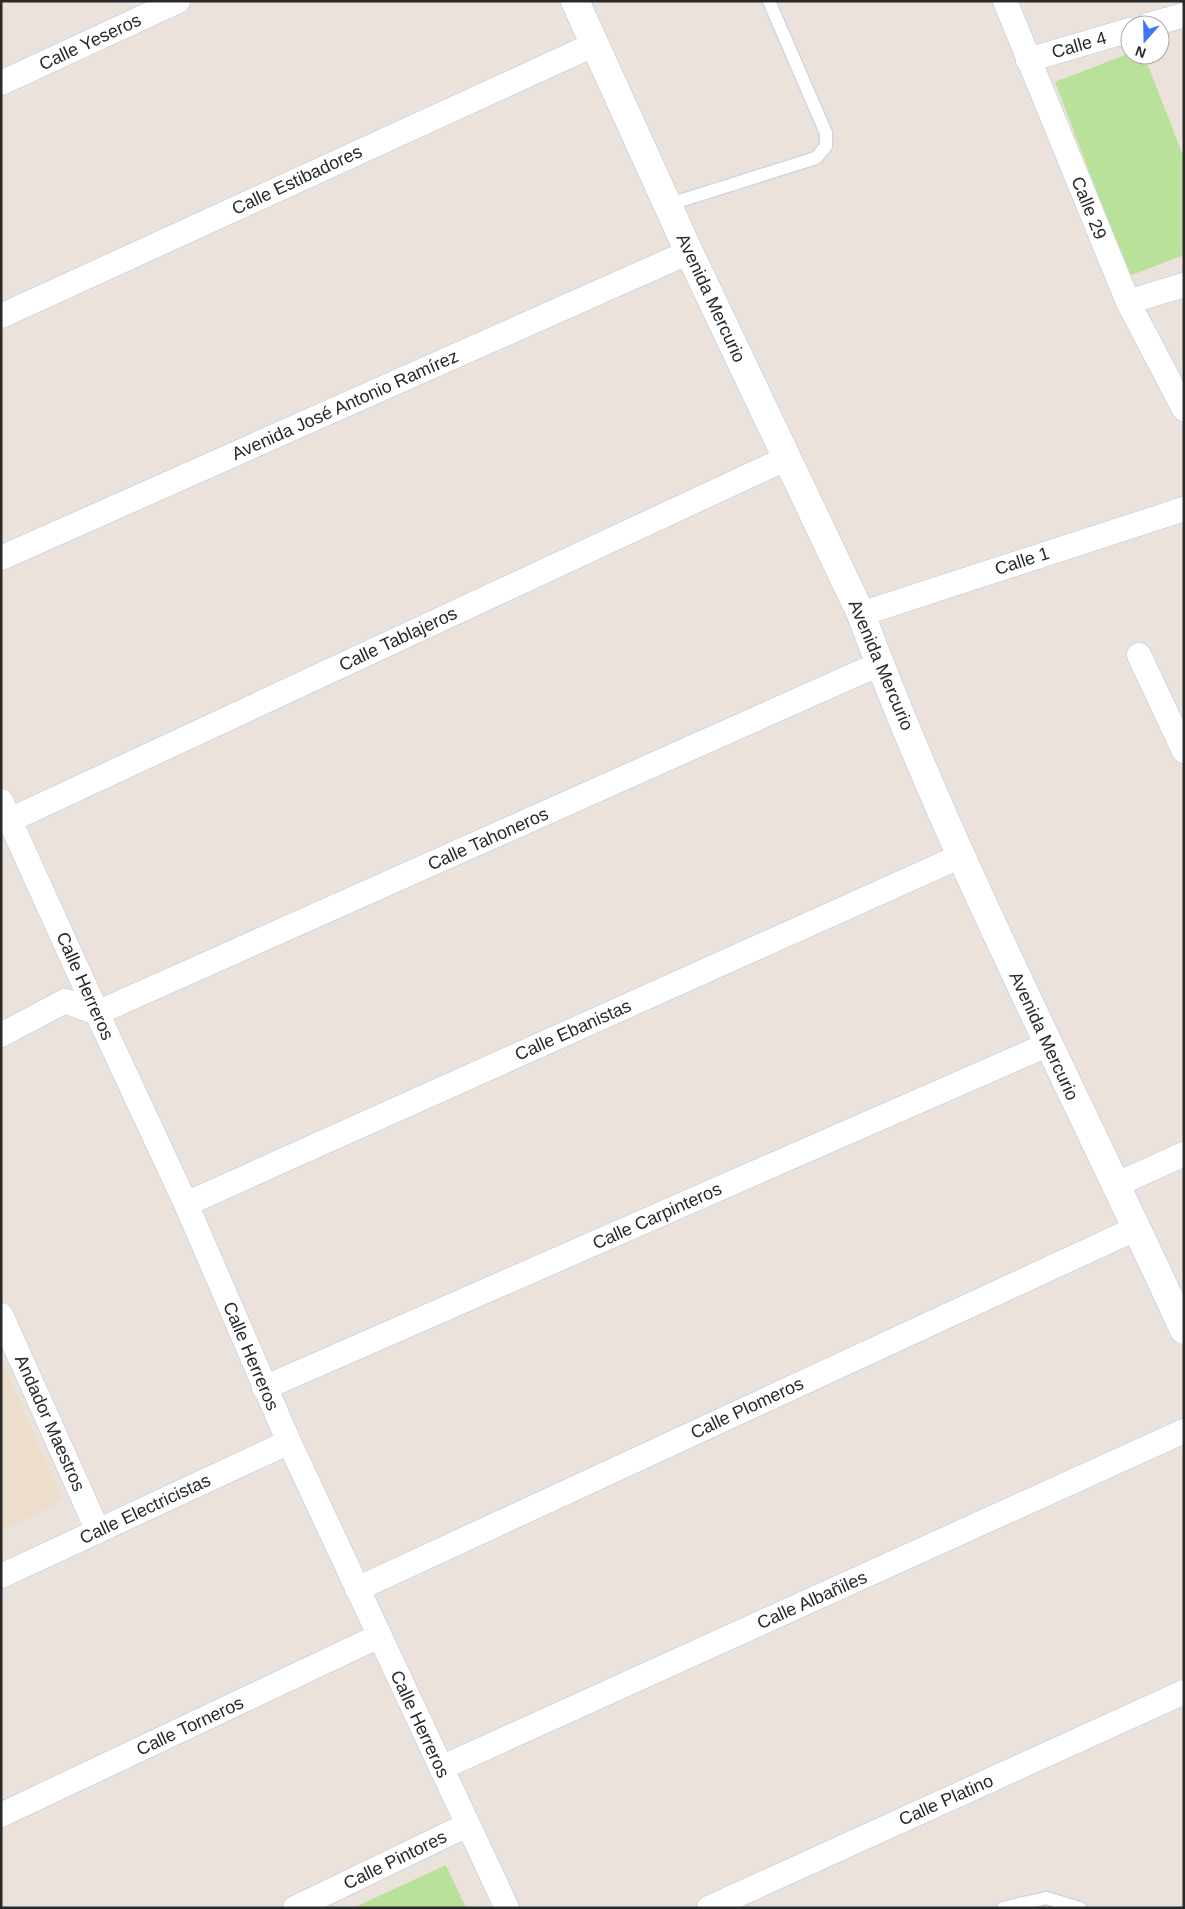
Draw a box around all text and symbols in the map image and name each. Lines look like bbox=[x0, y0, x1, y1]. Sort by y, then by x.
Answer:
street label: Calle Yeseros bbox=[36, 10, 144, 74]
north arrow bbox=[1120, 15, 1170, 65]
street label: Calle 4 bbox=[1049, 28, 1109, 62]
text: N bbox=[1133, 43, 1148, 61]
street label: Calle Estibadores bbox=[229, 141, 365, 219]
street label: Calle 29 bbox=[1067, 174, 1111, 242]
street label: Avenida Mercurio bbox=[672, 230, 750, 366]
street label: Avenida José Antonio Ramírez bbox=[229, 346, 461, 464]
street label: Calle 1 bbox=[992, 543, 1052, 579]
street label: Avenida Mercurio bbox=[844, 597, 918, 733]
street label: Calle Tablajeros bbox=[336, 603, 460, 675]
street label: Calle Tahoneros bbox=[425, 803, 551, 875]
street label: Calle Herreros bbox=[52, 929, 118, 1043]
street label: Avenida Mercurio bbox=[1005, 968, 1083, 1104]
street label: Calle Ebanistas bbox=[512, 995, 634, 1065]
street label: Calle Carpinteros bbox=[589, 1179, 725, 1253]
street label: Calle Herreros bbox=[219, 1299, 283, 1413]
street label: Andador Maestros bbox=[11, 1352, 89, 1494]
street label: Calle Plomeros bbox=[687, 1373, 807, 1443]
street label: Calle Electricistas bbox=[76, 1470, 214, 1548]
street label: Calle Albañiles bbox=[754, 1567, 870, 1633]
street label: Calle Herreros bbox=[386, 1667, 454, 1781]
street label: Calle Torneros bbox=[133, 1692, 247, 1760]
street label: Calle Platino bbox=[896, 1770, 996, 1830]
street label: Calle Pintores bbox=[340, 1826, 450, 1894]

